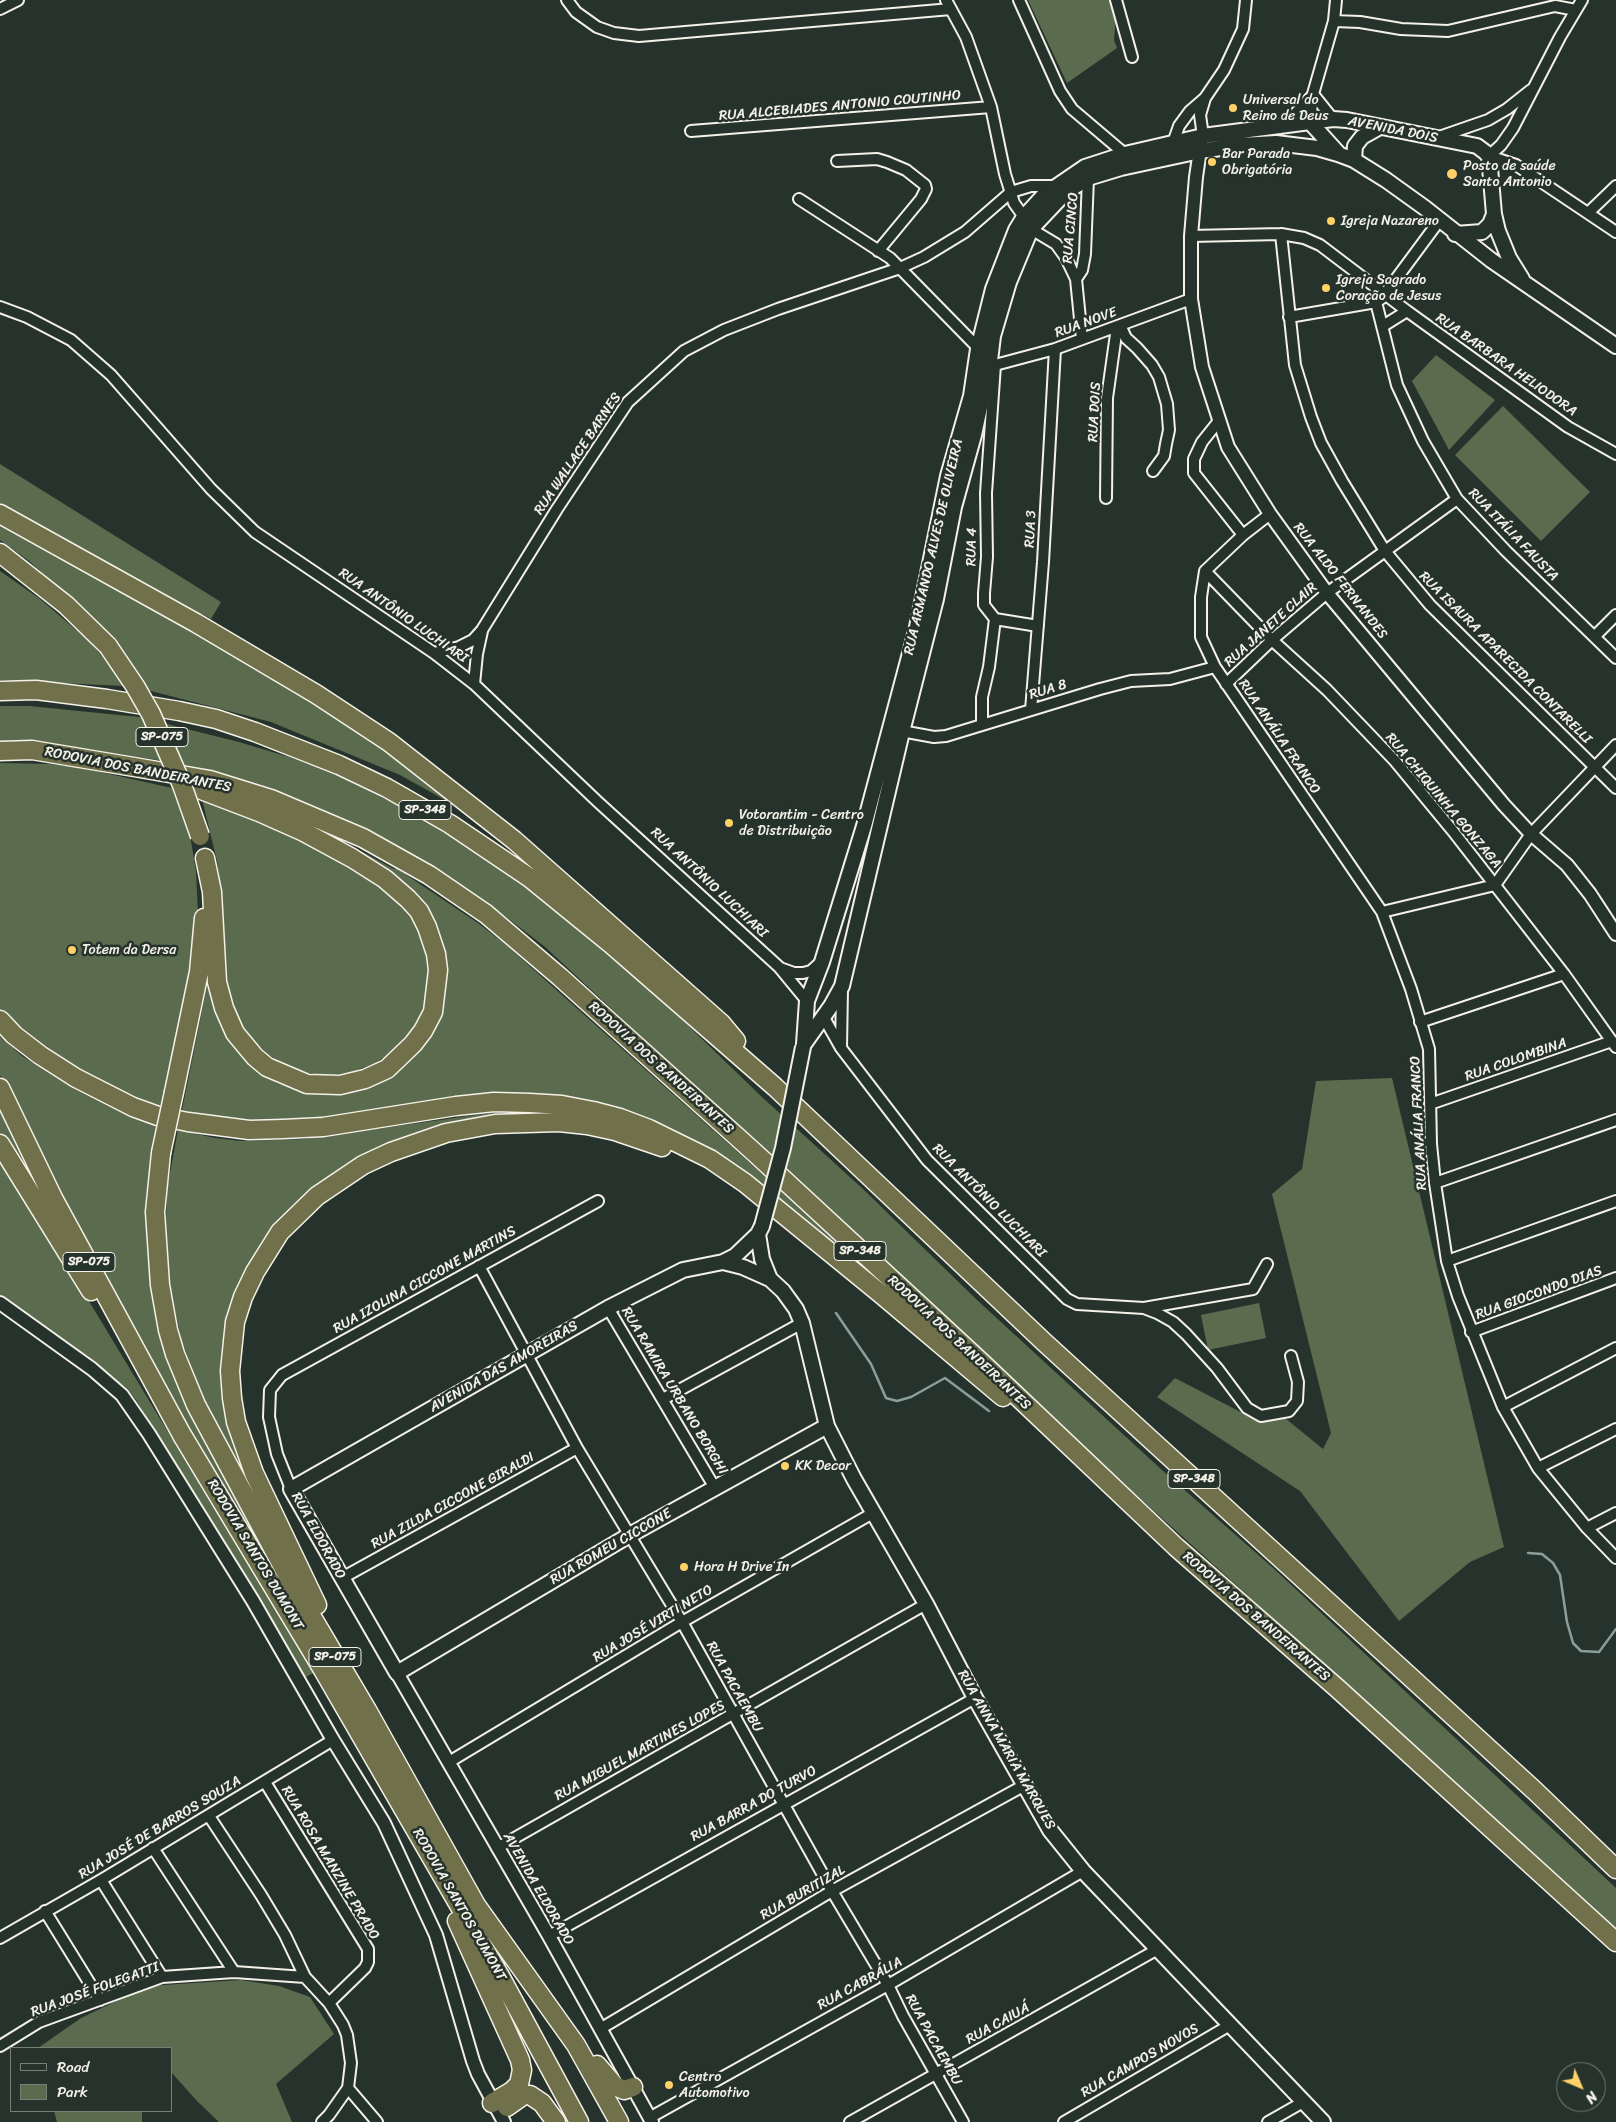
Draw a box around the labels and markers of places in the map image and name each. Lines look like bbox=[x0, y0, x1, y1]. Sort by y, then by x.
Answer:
place label: Universal do Reino de Deus bbox=[1243, 92, 1328, 124]
marker: Universal do Reino de Deus bbox=[1227, 102, 1239, 114]
place label: Bar Parada Obrigatória bbox=[1222, 146, 1292, 178]
marker: Bar Parada Obrigatória bbox=[1206, 156, 1218, 168]
place label: Posto de saúde Santo Antonio bbox=[1463, 158, 1556, 190]
marker: Posto de saúde Santo Antonio bbox=[1445, 167, 1459, 181]
place label: Igreja Nazareno bbox=[1341, 213, 1439, 229]
marker: Igreja Nazareno bbox=[1325, 215, 1337, 227]
place label: Igreja Sagrado Coração de Jesus bbox=[1336, 272, 1442, 304]
marker: Igreja Sagrado Coração de Jesus bbox=[1320, 282, 1332, 294]
place label: Votorantim - Centro de Distribuição bbox=[739, 807, 864, 840]
marker: Votorantim - Centro de Distribuição bbox=[723, 817, 735, 829]
place label: Totem da Dersa bbox=[82, 942, 176, 958]
marker: Totem da Dersa bbox=[66, 944, 78, 956]
place label: KK Decor bbox=[795, 1458, 851, 1474]
marker: KK Decor bbox=[779, 1460, 791, 1472]
place label: Hora H Drive In bbox=[694, 1559, 789, 1575]
marker: Hora H Drive In bbox=[678, 1561, 690, 1573]
place label: Centro Automotivo bbox=[679, 2069, 750, 2102]
marker: Centro Automotivo bbox=[663, 2079, 675, 2091]

